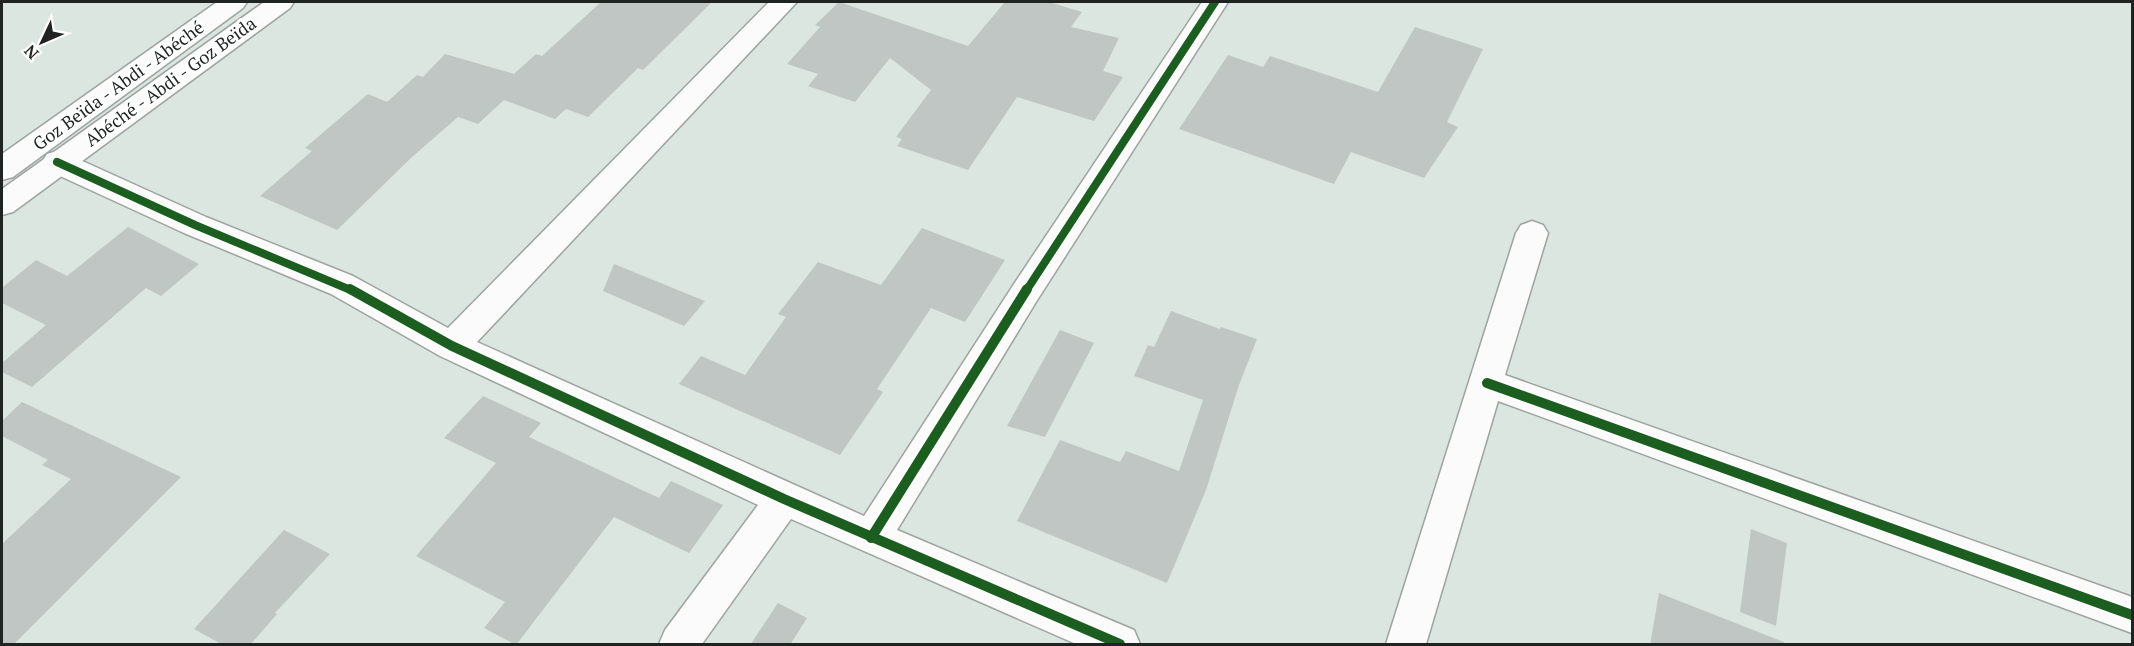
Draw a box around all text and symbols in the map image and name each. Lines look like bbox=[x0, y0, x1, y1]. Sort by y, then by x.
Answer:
street label: Abéché - Abdi - Goz Beïda bbox=[80, 11, 260, 151]
north arrow bbox=[12, 12, 72, 72]
street label: Goz Beïda - Abdi - Abéché bbox=[28, 15, 208, 155]
text: N bbox=[19, 40, 43, 64]

